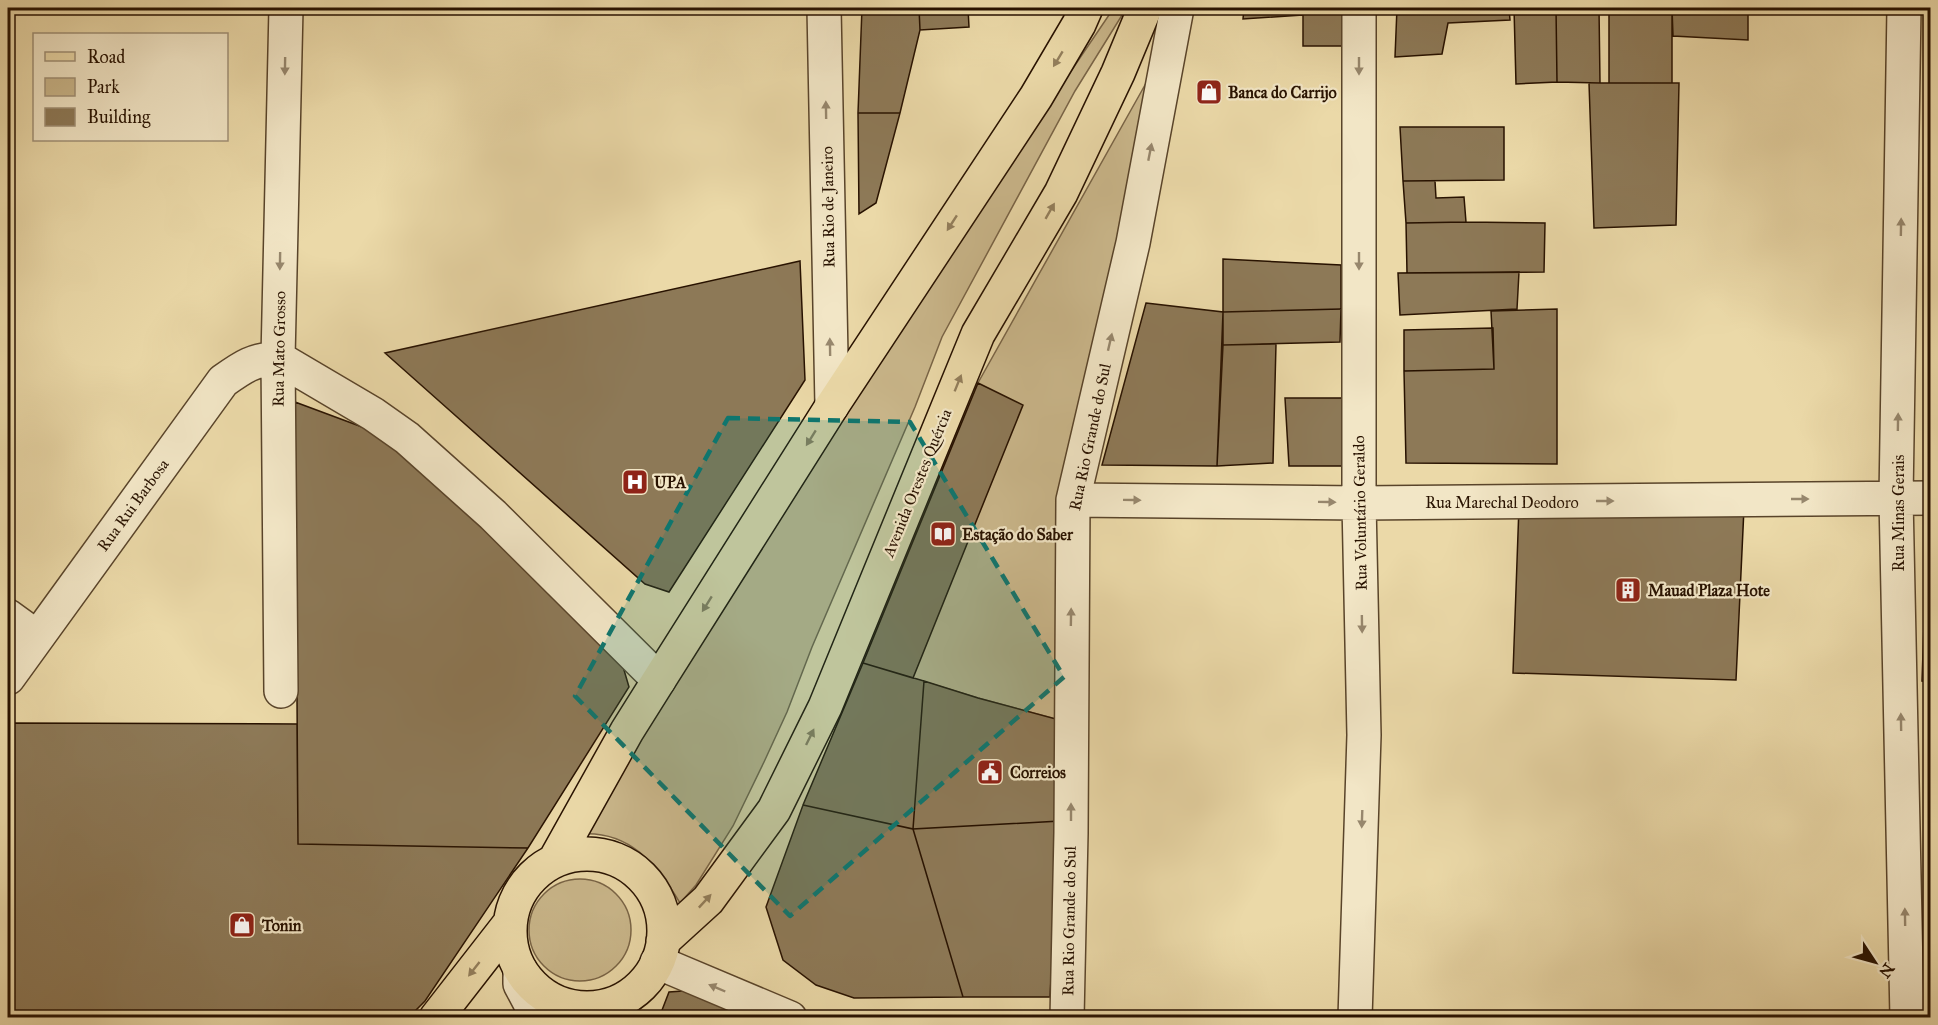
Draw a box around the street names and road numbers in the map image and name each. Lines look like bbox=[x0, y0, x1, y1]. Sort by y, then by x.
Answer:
street label: Rua Rio de Janeiro bbox=[817, 146, 840, 268]
street label: Rua Mato Grosso bbox=[268, 291, 290, 407]
street label: Rua Rio Grande do Sul bbox=[1065, 361, 1115, 512]
street label: Avenida Orestes Quércia bbox=[878, 406, 955, 561]
street label: Rua Voluntário Geraldo bbox=[1349, 435, 1371, 591]
street label: Rua Minas Gerais bbox=[1889, 454, 1908, 571]
street label: Rua Rui Barbosa bbox=[93, 455, 173, 555]
street label: Rua Marechal Deodoro bbox=[1425, 493, 1579, 512]
street label: Rua Rio Grande do Sul bbox=[1058, 845, 1080, 996]

